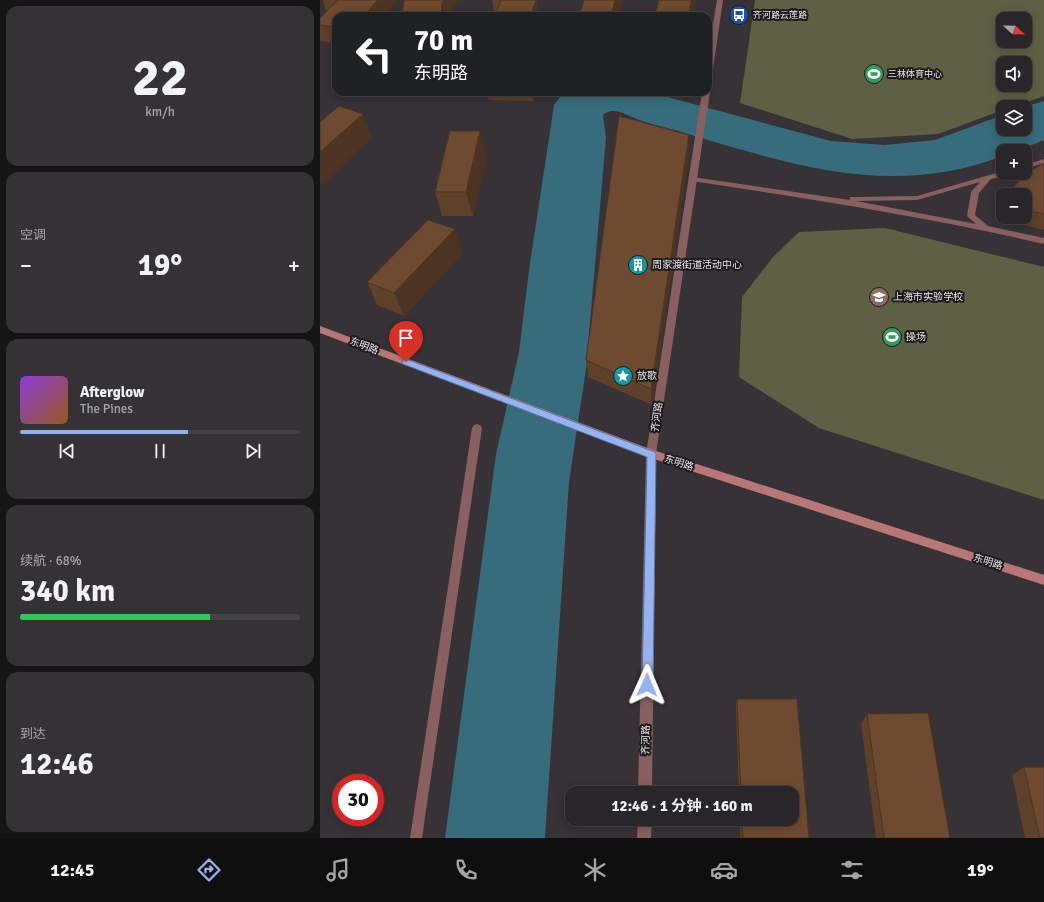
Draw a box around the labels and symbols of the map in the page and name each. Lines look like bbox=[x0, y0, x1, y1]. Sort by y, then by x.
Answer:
bus stop icon: 齐河路云莲路 bbox=[728, 4, 750, 26]
place label: 齐河路云莲路 bbox=[753, 10, 807, 21]
north arrow bbox=[996, 12, 1032, 48]
sports icon: 三林体育中心 bbox=[863, 63, 885, 85]
place label: 三林体育中心 bbox=[888, 69, 942, 80]
building icon: 周家渡街道活动中心 bbox=[627, 254, 649, 276]
place label: 周家渡街道活动中心 bbox=[652, 259, 742, 271]
school or university icon: 上海市实验学校 bbox=[868, 286, 890, 308]
place label: 上海市实验学校 bbox=[893, 291, 963, 303]
pin bbox=[389, 321, 423, 362]
sports icon: 操场 bbox=[881, 326, 903, 348]
place label: 操场 bbox=[906, 331, 926, 343]
street label: 东明路 bbox=[348, 335, 380, 357]
place icon: 放歌 bbox=[612, 365, 634, 387]
place label: 放歌 bbox=[637, 370, 657, 382]
street label: 齐河路 bbox=[649, 401, 665, 433]
street label: 东明路 bbox=[663, 453, 695, 473]
street label: 东明路 bbox=[972, 552, 1004, 572]
position arrow bbox=[626, 664, 668, 706]
street label: 齐河路 bbox=[640, 725, 652, 755]
speed limit sign: 30 bbox=[332, 774, 384, 826]

